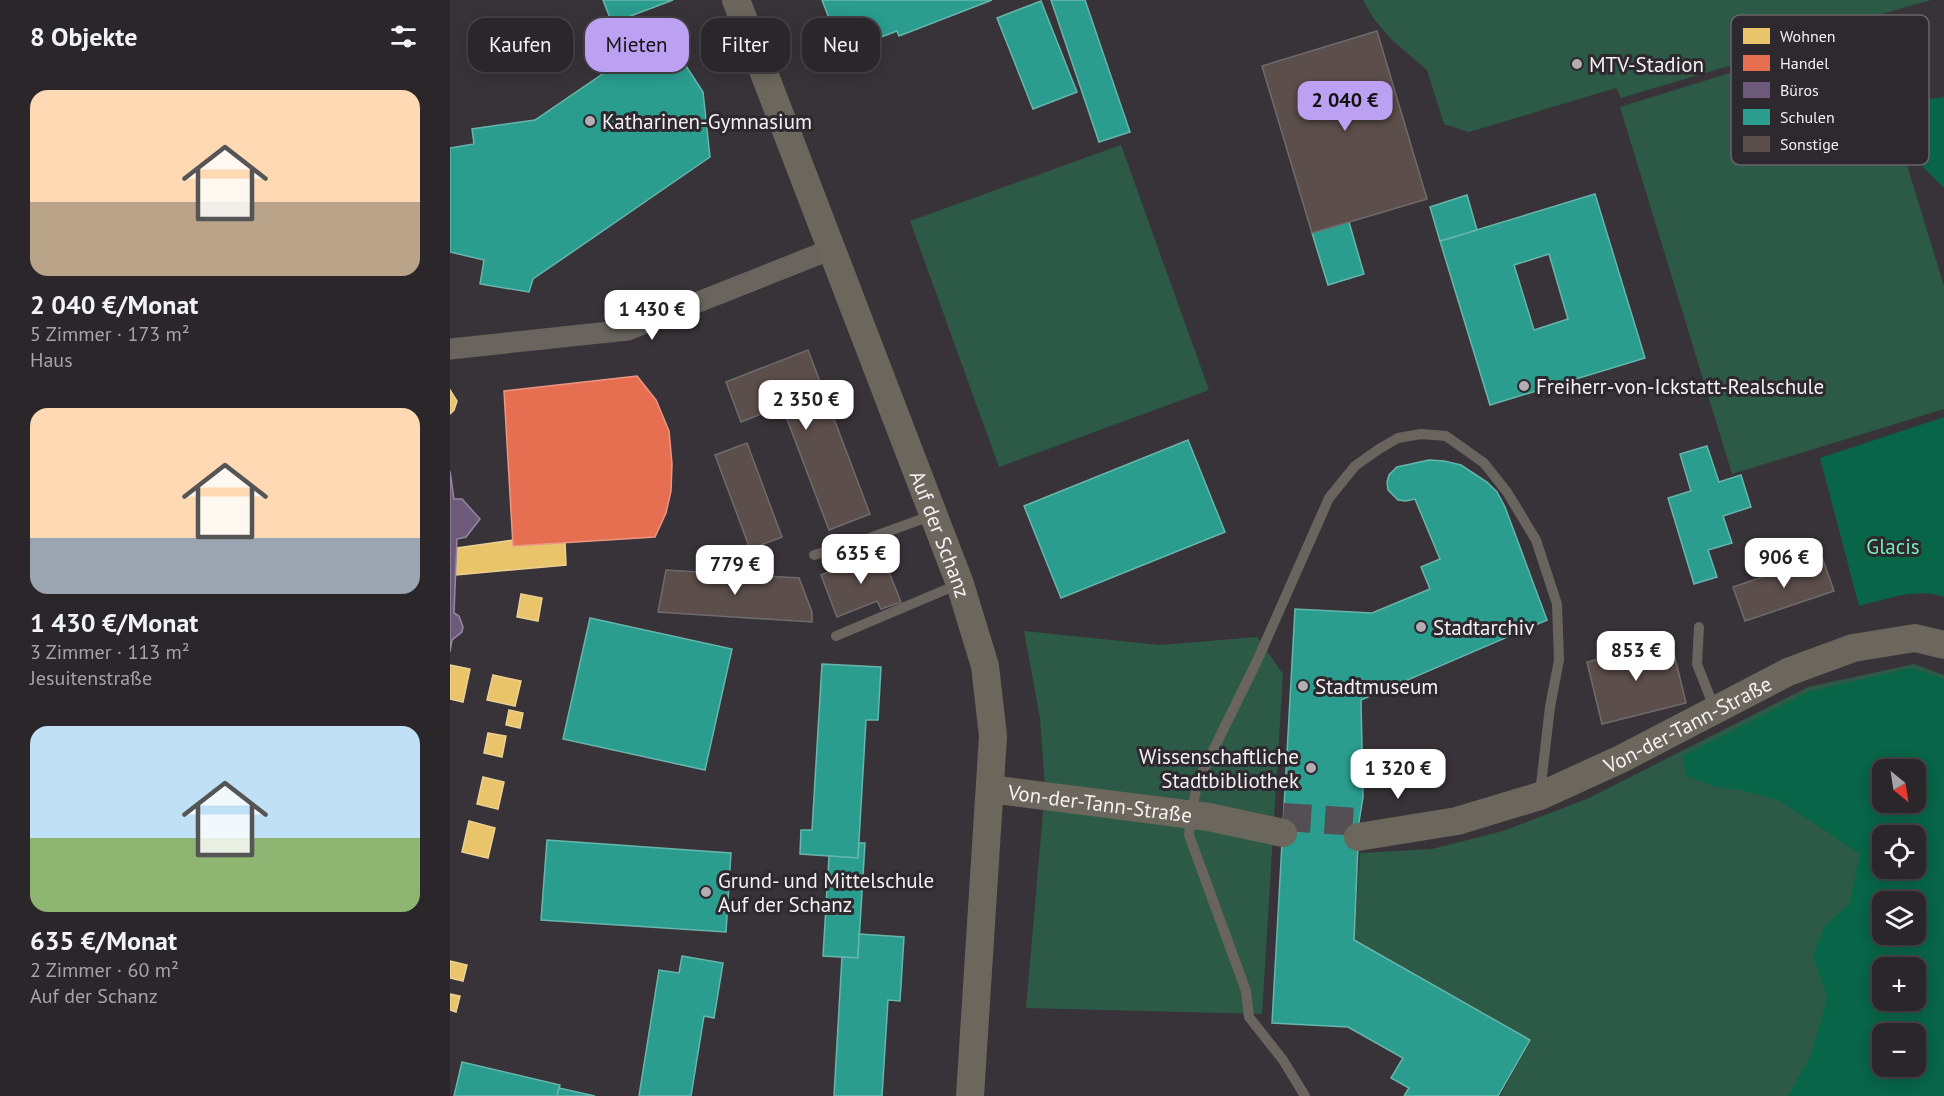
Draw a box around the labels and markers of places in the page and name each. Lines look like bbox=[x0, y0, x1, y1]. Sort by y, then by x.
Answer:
place label: MTV-Stadion bbox=[1589, 51, 1704, 78]
marker: MTV-Stadion bbox=[1570, 57, 1584, 71]
pin: 2 040 € bbox=[1290, 81, 1400, 132]
place label: Katharinen-Gymnasium bbox=[602, 108, 812, 135]
marker: Katharinen-Gymnasium bbox=[583, 114, 597, 128]
pin: 1 430 € bbox=[597, 290, 707, 341]
place label: Freiherr-von-Ickstatt-Realschule bbox=[1536, 373, 1824, 400]
marker: Freiherr-von-Ickstatt-Realschule bbox=[1517, 379, 1531, 393]
pin: 2 350 € bbox=[751, 380, 861, 431]
pin: 635 € bbox=[819, 534, 903, 585]
pin: 906 € bbox=[1742, 538, 1826, 589]
pin: 779 € bbox=[693, 545, 777, 596]
place label: Stadtarchiv bbox=[1433, 614, 1534, 641]
marker: Stadtarchiv bbox=[1414, 620, 1428, 634]
pin: 853 € bbox=[1594, 631, 1678, 682]
place label: Stadtmuseum bbox=[1315, 673, 1438, 700]
marker: Stadtmuseum bbox=[1296, 679, 1310, 693]
place label: Wissenschaftliche Stadtbibliothek bbox=[1139, 743, 1299, 794]
pin: 1 320 € bbox=[1343, 749, 1453, 800]
marker: Wissenschaftliche Stadtbibliothek bbox=[1304, 761, 1318, 775]
place label: Grund- und Mittelschule Auf der Schanz bbox=[718, 867, 934, 918]
marker: Grund- und Mittelschule Auf der Schanz bbox=[699, 885, 713, 899]

